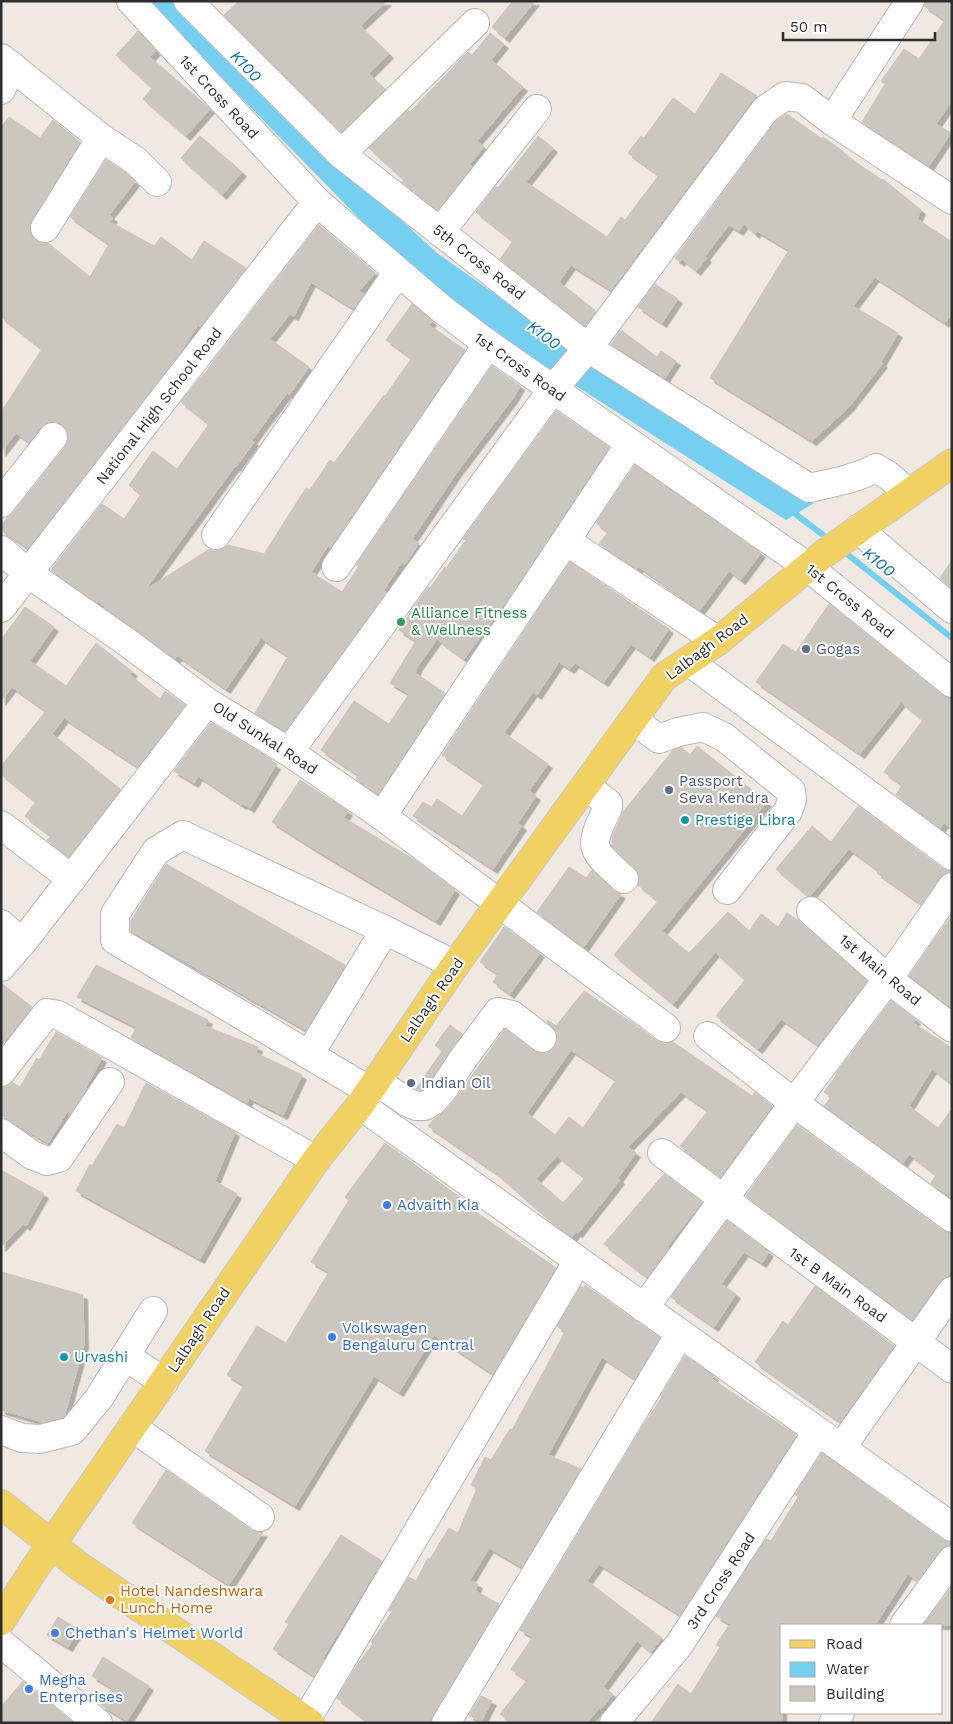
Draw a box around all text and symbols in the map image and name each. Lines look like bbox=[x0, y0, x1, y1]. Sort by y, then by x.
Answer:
scale bar bbox=[783, 10, 936, 42]
text: 50 m bbox=[790, 18, 827, 36]
water label: K100 bbox=[227, 46, 265, 86]
street label: 1st Cross Road bbox=[176, 51, 262, 143]
street label: 5th Cross Road bbox=[429, 220, 529, 304]
water label: K100 bbox=[524, 316, 564, 354]
street label: National High School Road bbox=[92, 324, 226, 488]
street label: 1st Cross Road bbox=[471, 329, 569, 405]
water label: K100 bbox=[859, 543, 899, 581]
street label: 1st Cross Road bbox=[802, 560, 898, 642]
place label: Alliance Fitness & Wellness bbox=[411, 604, 527, 639]
street label: Lalbagh Road bbox=[662, 610, 752, 684]
marker: Alliance Fitness & Wellness bbox=[395, 616, 407, 628]
place label: Gogas bbox=[816, 640, 860, 658]
marker: Gogas bbox=[800, 643, 812, 655]
street label: Old Sunkal Road bbox=[209, 697, 321, 779]
place label: Passport Seva Kendra bbox=[679, 772, 769, 807]
marker: Passport Seva Kendra bbox=[663, 784, 675, 796]
place label: Prestige Libra bbox=[695, 811, 796, 829]
marker: Prestige Libra bbox=[679, 814, 691, 826]
street label: 1st Main Road bbox=[835, 931, 925, 1009]
street label: Lalbagh Road bbox=[396, 954, 468, 1046]
place label: Indian Oil bbox=[421, 1074, 491, 1092]
marker: Indian Oil bbox=[405, 1077, 417, 1089]
place label: Advaith Kia bbox=[397, 1196, 480, 1214]
marker: Advaith Kia bbox=[381, 1199, 393, 1211]
street label: 1st B Main Road bbox=[786, 1244, 890, 1326]
street label: Lalbagh Road bbox=[164, 1284, 234, 1376]
place label: Volkswagen Bengaluru Central bbox=[342, 1319, 474, 1354]
marker: Volkswagen Bengaluru Central bbox=[326, 1331, 338, 1343]
place label: Urvashi bbox=[74, 1348, 128, 1366]
marker: Urvashi bbox=[58, 1351, 70, 1363]
street label: 3rd Cross Road bbox=[683, 1529, 759, 1633]
place label: Hotel Nandeshwara Lunch Home bbox=[120, 1582, 263, 1617]
marker: Hotel Nandeshwara Lunch Home bbox=[104, 1594, 116, 1606]
place label: Chethan's Helmet World bbox=[65, 1624, 243, 1642]
legend bbox=[780, 1624, 943, 1714]
marker: Chethan's Helmet World bbox=[49, 1627, 61, 1639]
text: Road bbox=[826, 1635, 863, 1653]
text: Water bbox=[826, 1660, 869, 1678]
place label: Megha Enterprises bbox=[39, 1671, 123, 1706]
marker: Megha Enterprises bbox=[23, 1683, 35, 1695]
text: Building bbox=[826, 1685, 884, 1703]

